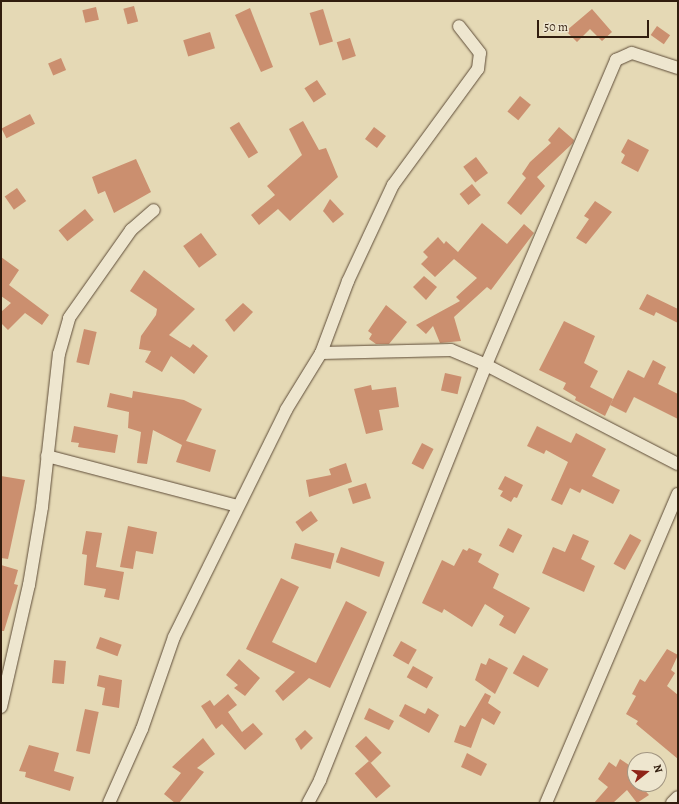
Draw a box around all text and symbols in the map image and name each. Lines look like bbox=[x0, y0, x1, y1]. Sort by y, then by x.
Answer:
scale bar bbox=[539, 12, 651, 38]
text: 50 m bbox=[544, 19, 568, 35]
north arrow bbox=[627, 752, 667, 792]
text: N bbox=[650, 763, 666, 775]

